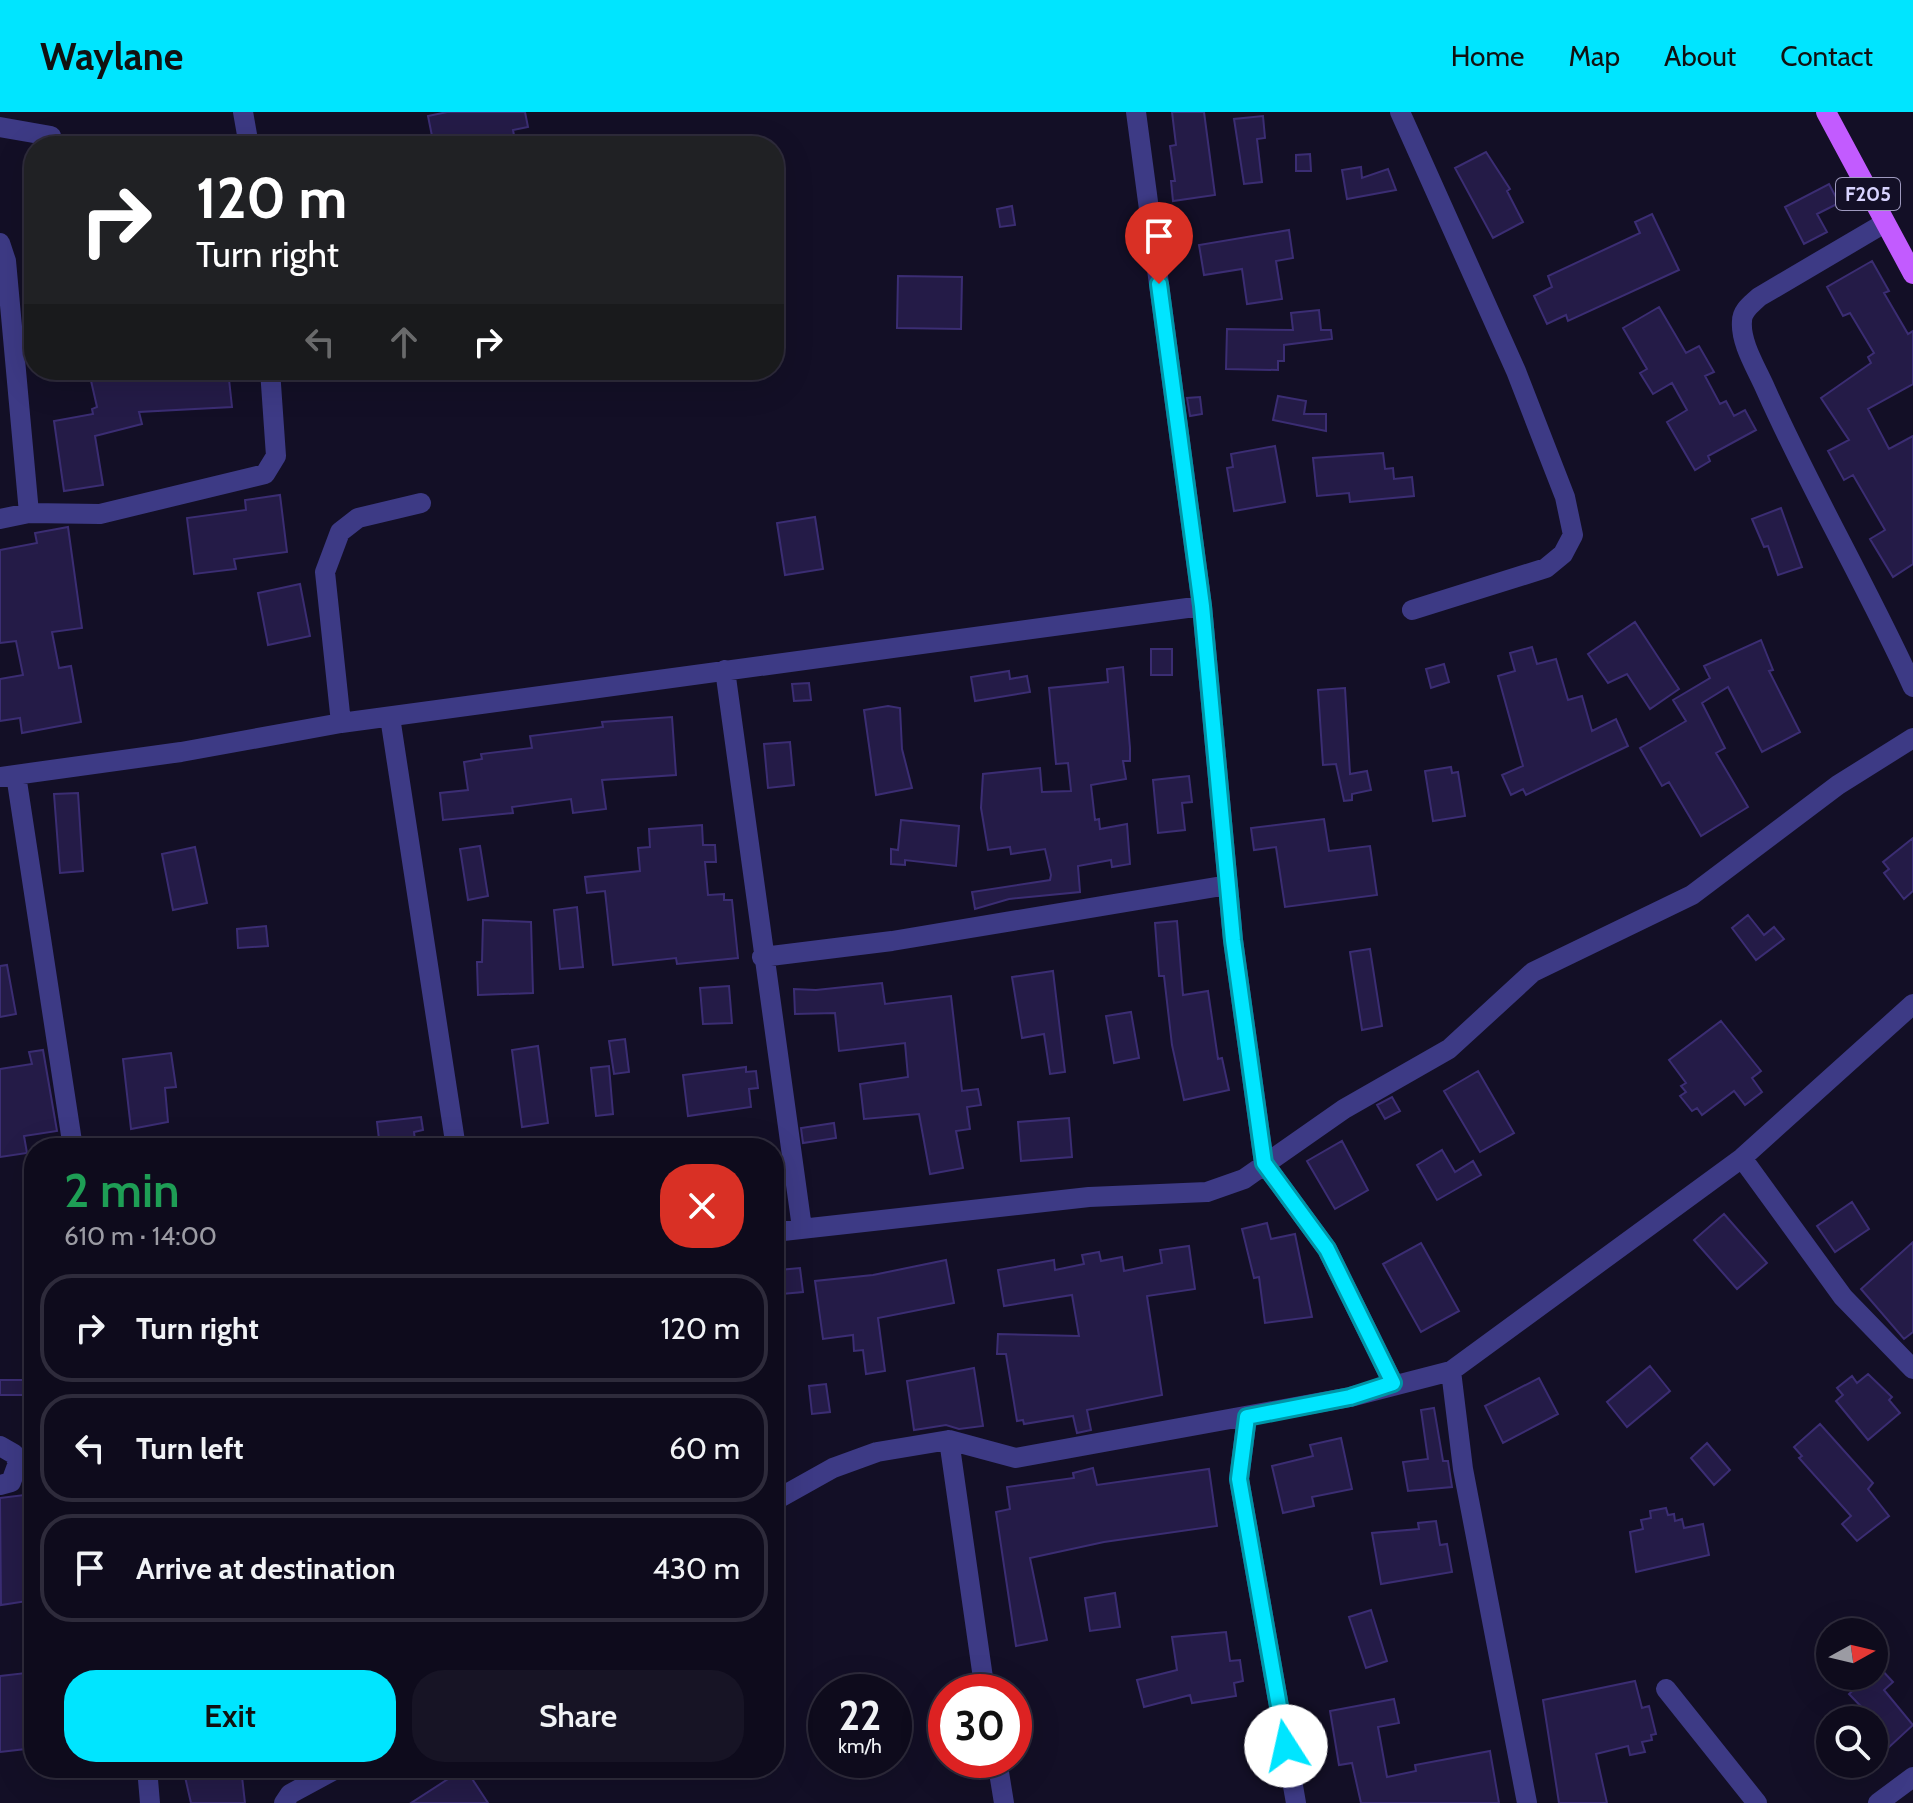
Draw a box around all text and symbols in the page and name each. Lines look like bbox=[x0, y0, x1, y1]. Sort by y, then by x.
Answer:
text: Waylane bbox=[40, 33, 183, 80]
text: Home bbox=[1451, 39, 1524, 73]
text: Map bbox=[1568, 39, 1620, 73]
text: About bbox=[1664, 39, 1736, 73]
text: Contact bbox=[1780, 39, 1873, 73]
text: 120 m bbox=[196, 164, 347, 232]
icon: right bbox=[64, 168, 168, 272]
road number: F205 bbox=[1836, 178, 1900, 210]
pin bbox=[1125, 202, 1193, 284]
icon: arrive bbox=[1137, 214, 1181, 258]
text: Turn right bbox=[196, 232, 339, 276]
icon: left bbox=[298, 320, 342, 364]
icon: ahead bbox=[382, 320, 426, 364]
icon: right bbox=[466, 320, 510, 364]
text: 2 min bbox=[64, 1161, 180, 1219]
button: close bbox=[660, 1164, 744, 1248]
text: 610 m · 14:00 bbox=[64, 1220, 217, 1252]
icon: right bbox=[68, 1306, 112, 1350]
text: Turn right bbox=[136, 1310, 259, 1347]
text: 120 m bbox=[660, 1310, 740, 1347]
icon: left bbox=[68, 1426, 112, 1470]
text: Turn left bbox=[136, 1430, 244, 1467]
text: 60 m bbox=[669, 1430, 740, 1467]
icon: arrive bbox=[68, 1546, 112, 1590]
text: Arrive at destination bbox=[136, 1550, 396, 1587]
text: 430 m bbox=[652, 1550, 740, 1587]
north arrow bbox=[1816, 1618, 1888, 1690]
map controls bbox=[1816, 1618, 1888, 1778]
button: Exit bbox=[64, 1670, 396, 1762]
button: Share bbox=[412, 1670, 744, 1762]
speed limit sign: 30 bbox=[928, 1674, 1032, 1778]
text: 22 bbox=[839, 1691, 881, 1740]
position arrow bbox=[1244, 1704, 1328, 1788]
button: search bbox=[1816, 1706, 1888, 1778]
text: km/h bbox=[838, 1734, 882, 1758]

